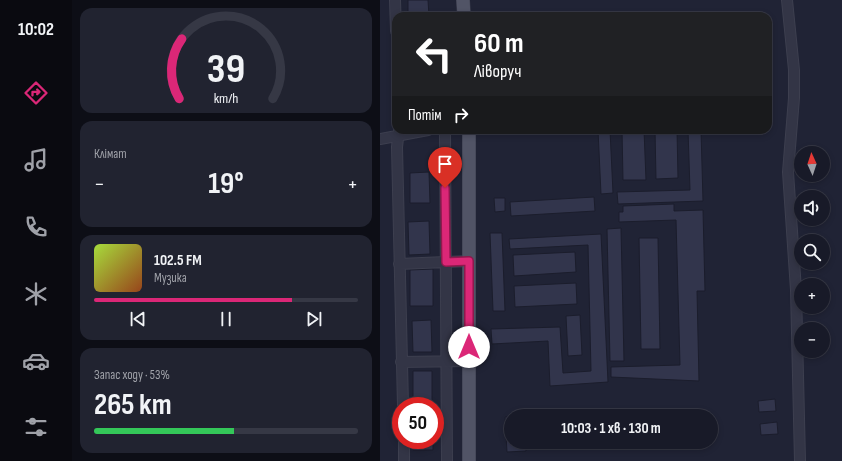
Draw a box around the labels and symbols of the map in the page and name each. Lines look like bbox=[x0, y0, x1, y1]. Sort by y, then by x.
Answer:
north arrow bbox=[794, 146, 830, 182]
pin bbox=[428, 147, 462, 188]
position arrow bbox=[448, 326, 490, 368]
speed limit sign: 50 bbox=[392, 397, 444, 449]

